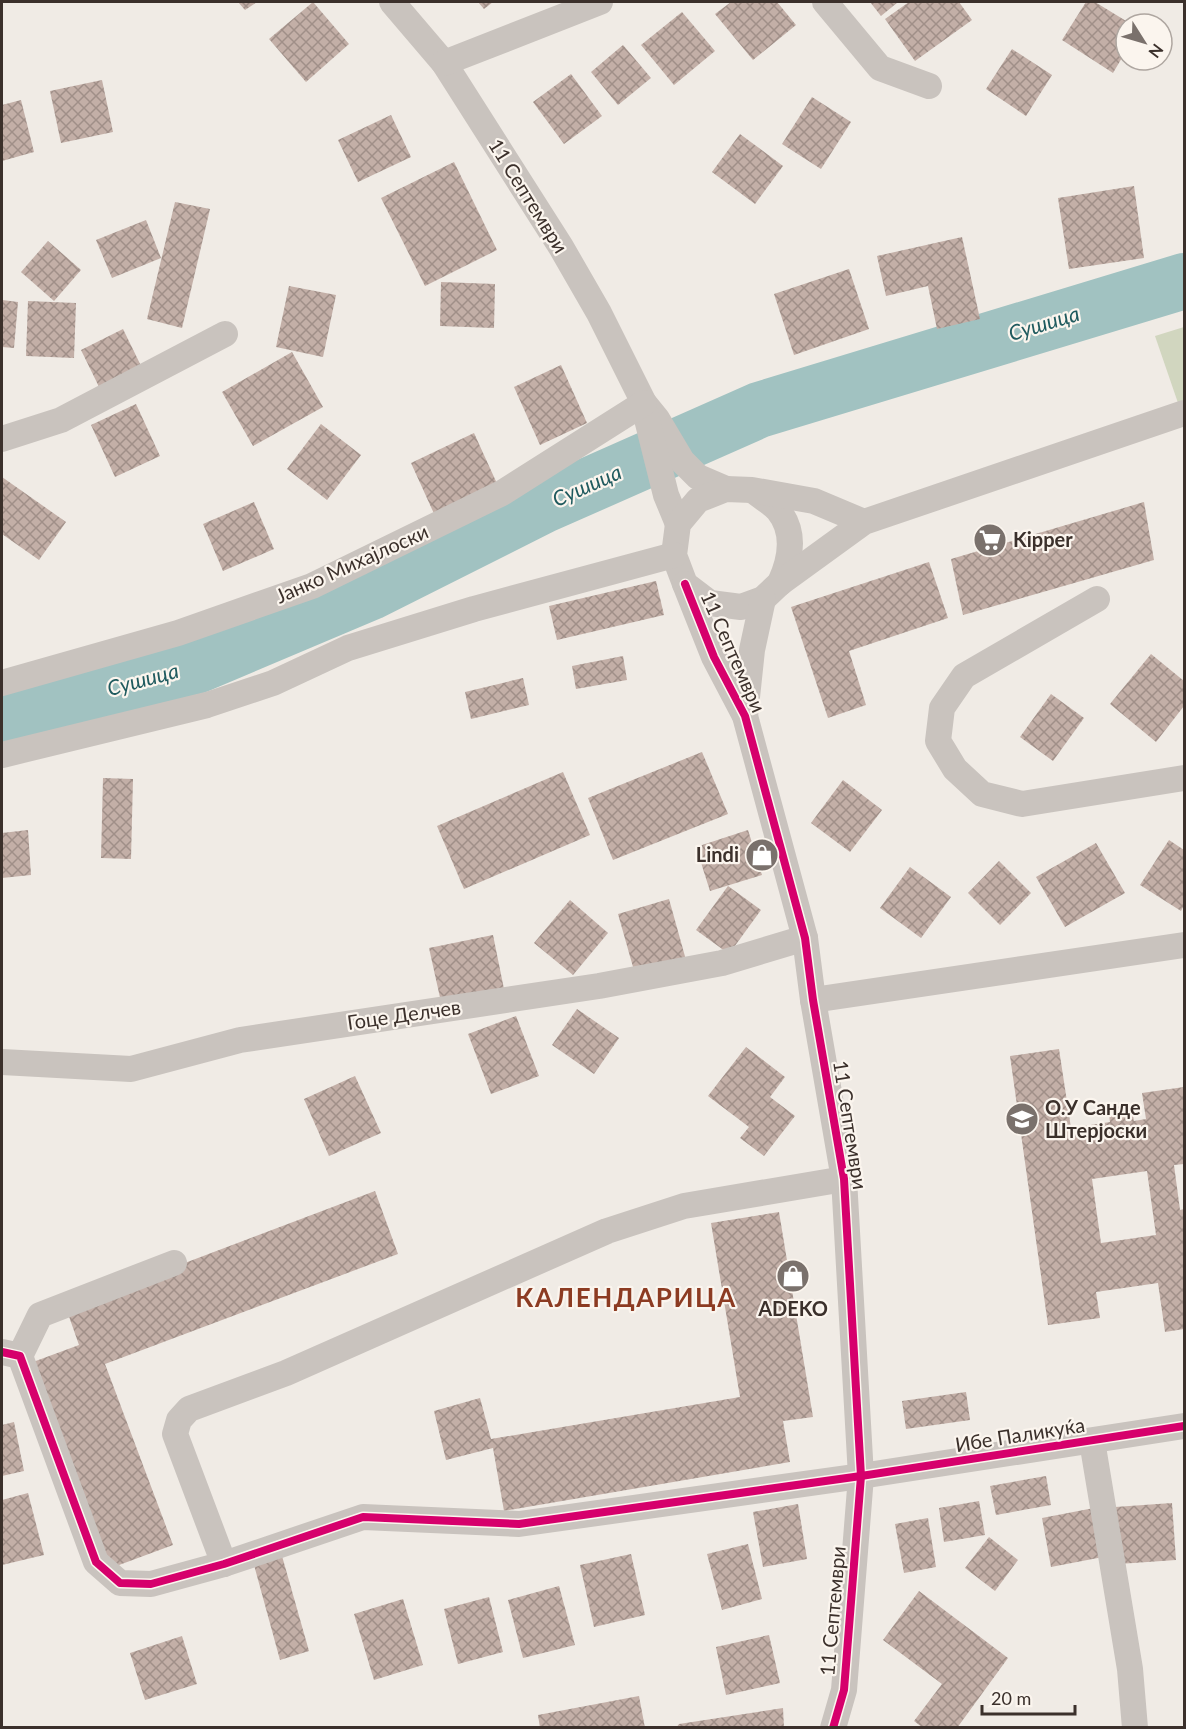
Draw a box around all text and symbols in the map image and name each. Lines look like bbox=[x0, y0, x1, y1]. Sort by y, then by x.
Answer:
north arrow bbox=[1114, 12, 1174, 72]
text: N bbox=[1145, 41, 1168, 62]
street label: 11 Септември bbox=[484, 134, 574, 257]
water label: Сушица bbox=[1005, 300, 1082, 345]
water label: Сушица bbox=[548, 458, 625, 511]
street label: Јанко Михајлоски bbox=[271, 519, 432, 608]
supermarket icon: Kipper bbox=[972, 522, 1008, 558]
place label: Kipper bbox=[1013, 527, 1073, 551]
street label: 11 Септември bbox=[696, 587, 771, 716]
water label: Сушица bbox=[104, 657, 181, 700]
shop icon: Lindi bbox=[744, 837, 780, 873]
place label: Lindi bbox=[696, 842, 739, 866]
street label: Гоце Делчев bbox=[346, 994, 462, 1034]
street label: 11 Септември bbox=[829, 1059, 873, 1191]
place label: О.У Санде Штерјоски bbox=[1045, 1095, 1147, 1142]
school or university icon: О.У Санде Штерјоски bbox=[1004, 1101, 1040, 1137]
shop icon: ADEKO bbox=[775, 1258, 811, 1294]
district label: КАЛЕНДАРИЦА bbox=[515, 1281, 737, 1313]
place label: ADEKO bbox=[757, 1296, 828, 1320]
street label: Ибе Паликуќа bbox=[953, 1412, 1086, 1456]
street label: 11 Септември bbox=[814, 1545, 850, 1677]
scale bar bbox=[982, 1678, 1075, 1716]
text: 20 m bbox=[991, 1687, 1031, 1709]

